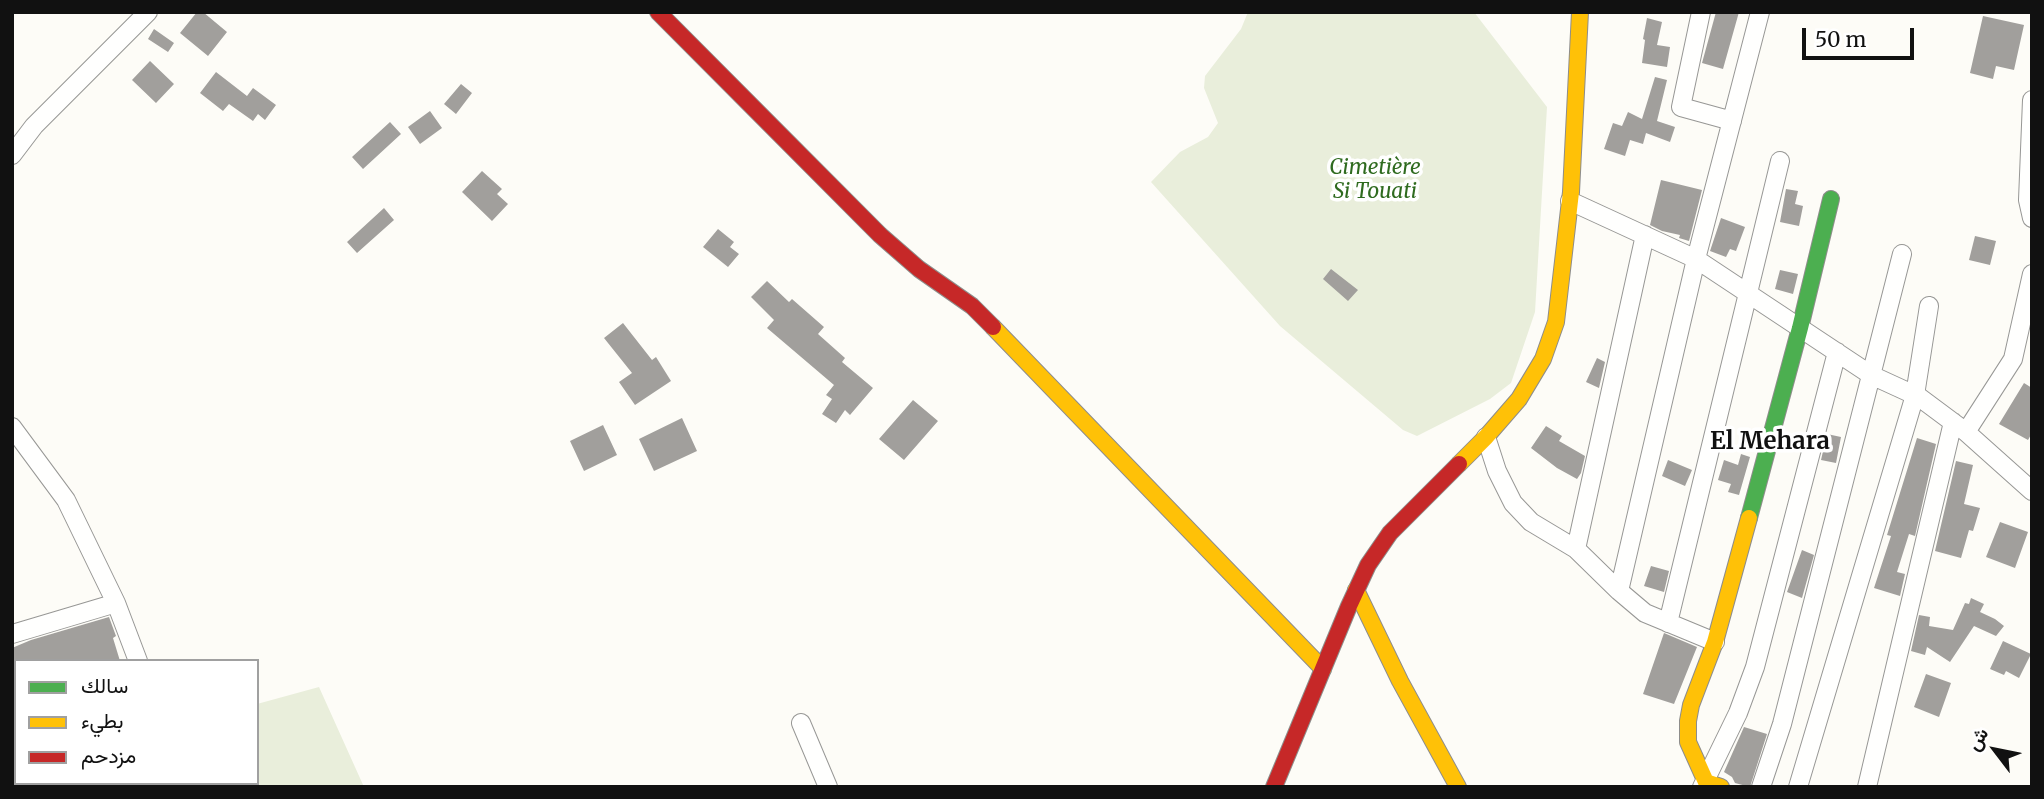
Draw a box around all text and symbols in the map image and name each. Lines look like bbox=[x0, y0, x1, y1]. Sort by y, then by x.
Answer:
scale bar bbox=[1806, 14, 1918, 58]
text: 50 m bbox=[1815, 26, 1866, 53]
park label: Cimetière Si Touati bbox=[1329, 155, 1421, 205]
district label: El Mehara bbox=[1710, 428, 1830, 456]
legend bbox=[14, 659, 259, 785]
text: سالك bbox=[81, 672, 128, 699]
text: بطيء bbox=[81, 707, 124, 734]
north arrow bbox=[1960, 715, 2030, 785]
text: ش bbox=[1961, 723, 1993, 755]
text: مزدحم bbox=[81, 742, 136, 769]

